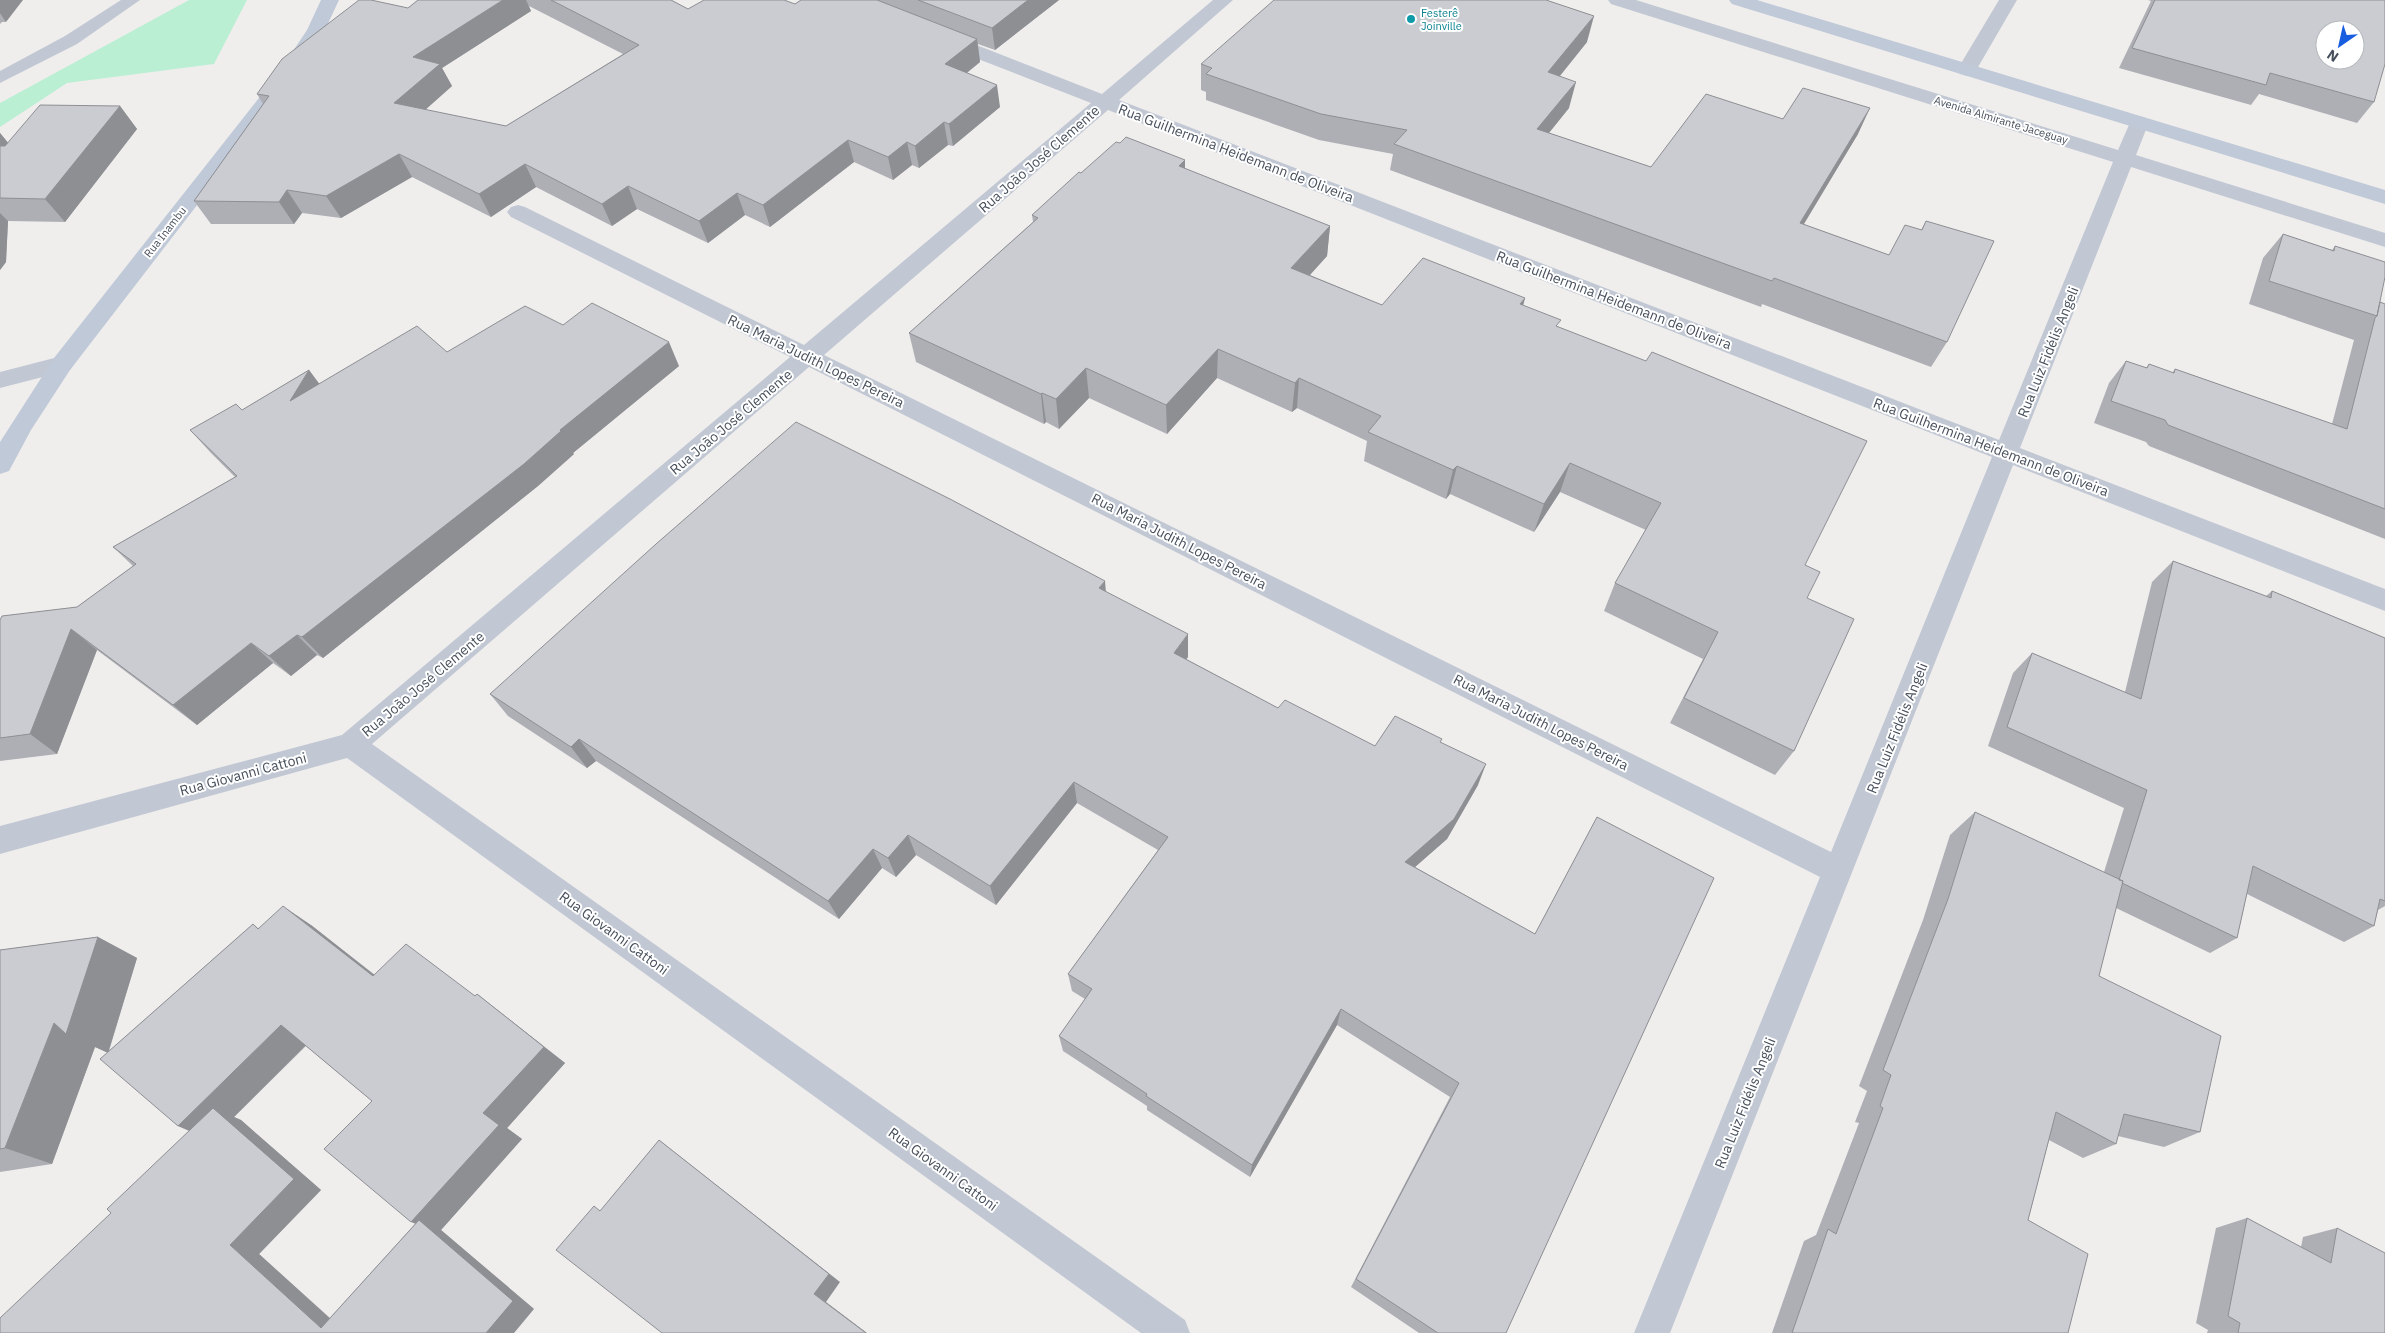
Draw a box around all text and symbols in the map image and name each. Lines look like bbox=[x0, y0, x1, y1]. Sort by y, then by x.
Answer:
place label: Festerê Joinville bbox=[1421, 6, 1462, 33]
marker: Festerê Joinville bbox=[1405, 13, 1417, 25]
north arrow bbox=[2315, 20, 2365, 70]
text: N bbox=[2323, 45, 2342, 66]
street label: Avenida Almirante Jaceguay bbox=[1932, 93, 2070, 147]
street label: Rua Guilhermina Heidemann de Oliveira bbox=[1116, 100, 1357, 206]
street label: Rua João José Clemente bbox=[975, 101, 1104, 217]
street label: Rua Inambu bbox=[141, 204, 189, 260]
street label: Rua Guilhermina Heidemann de Oliveira bbox=[1494, 247, 1735, 353]
street label: Rua Luiz Fidélis Angeli bbox=[2014, 284, 2082, 420]
street label: Rua Maria Judith Lopes Pereira bbox=[725, 310, 908, 412]
street label: Rua João José Clemente bbox=[666, 365, 796, 479]
street label: Rua Guilhermina Heidemann de Oliveira bbox=[1871, 394, 2112, 500]
street label: Rua Maria Judith Lopes Pereira bbox=[1088, 489, 1270, 593]
street label: Rua João José Clemente bbox=[358, 627, 488, 741]
street label: Rua Luiz Fidélis Angeli bbox=[1863, 660, 1931, 796]
street label: Rua Maria Judith Lopes Pereira bbox=[1450, 670, 1632, 774]
street label: Rua Giovanni Cattoni bbox=[178, 748, 308, 800]
street label: Rua Giovanni Cattoni bbox=[556, 887, 672, 979]
street label: Rua Luiz Fidélis Angeli bbox=[1711, 1035, 1779, 1171]
street label: Rua Giovanni Cattoni bbox=[885, 1123, 1001, 1215]

